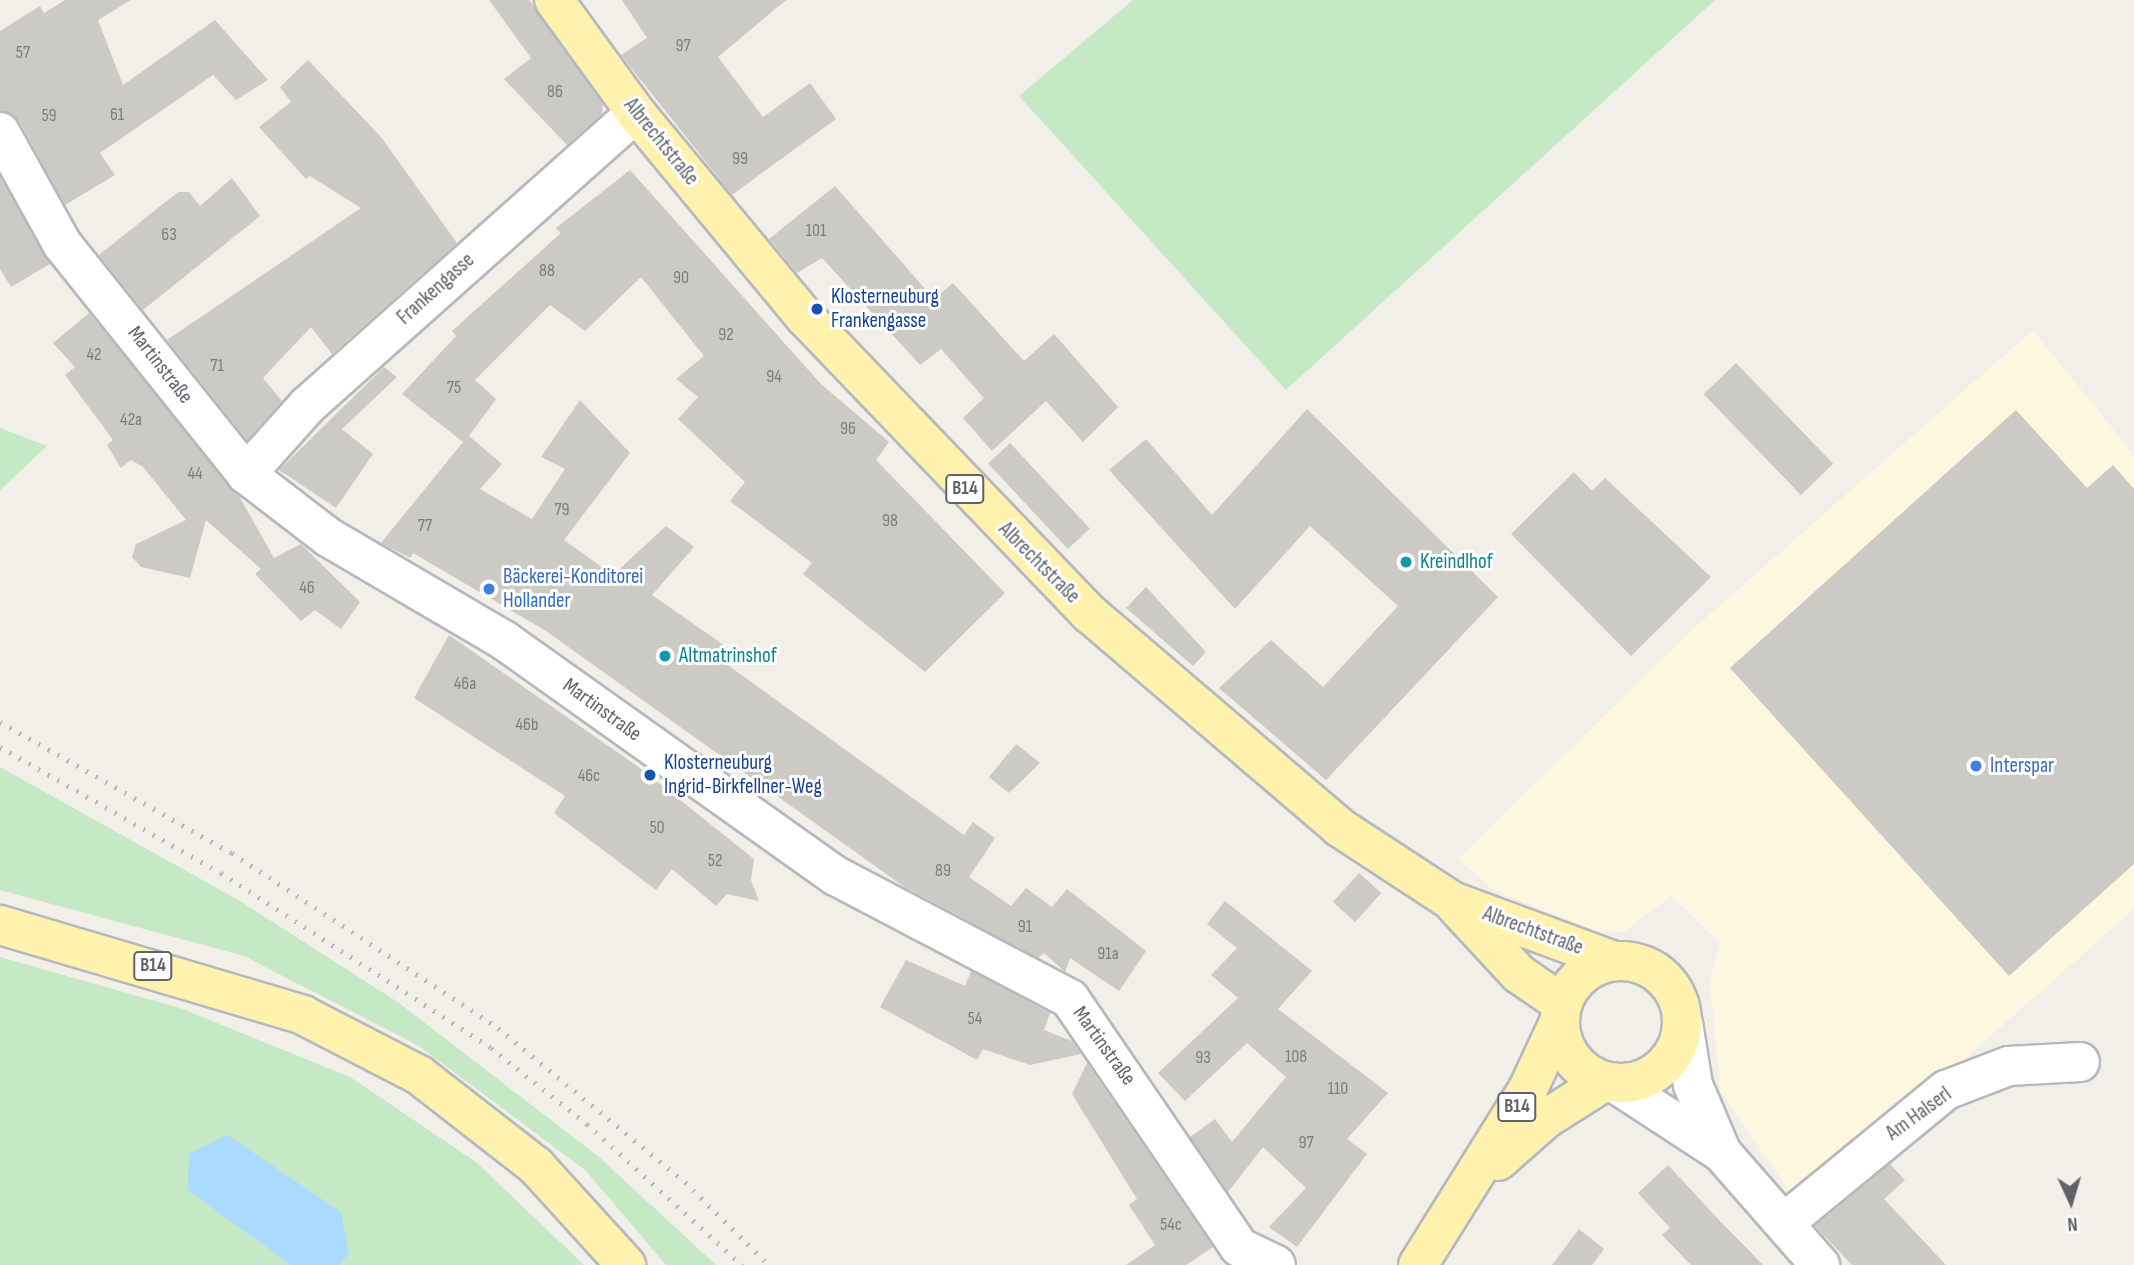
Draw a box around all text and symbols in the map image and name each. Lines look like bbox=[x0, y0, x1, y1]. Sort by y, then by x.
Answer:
house number: 97 bbox=[675, 35, 691, 57]
house number: 57 bbox=[16, 42, 30, 64]
house number: 86 bbox=[547, 81, 563, 103]
street label: Albrechtstraße bbox=[618, 93, 704, 191]
house number: 61 bbox=[110, 104, 124, 126]
house number: 59 bbox=[41, 105, 57, 127]
house number: 99 bbox=[732, 148, 748, 170]
house number: 101 bbox=[806, 220, 826, 242]
house number: 63 bbox=[161, 224, 177, 246]
street label: Frankengasse bbox=[392, 248, 480, 330]
house number: 88 bbox=[539, 260, 555, 282]
house number: 90 bbox=[673, 267, 689, 289]
place label: Klosterneuburg Frankengasse bbox=[831, 284, 939, 334]
marker: Klosterneuburg Frankengasse bbox=[809, 301, 825, 317]
street label: Martinstraße bbox=[122, 321, 198, 409]
house number: 92 bbox=[718, 324, 734, 346]
house number: 42 bbox=[86, 344, 102, 366]
house number: 71 bbox=[210, 355, 224, 377]
house number: 94 bbox=[766, 366, 782, 388]
house number: 75 bbox=[447, 377, 461, 399]
house number: 42a bbox=[120, 409, 142, 431]
house number: 96 bbox=[840, 418, 856, 440]
house number: 44 bbox=[187, 463, 203, 485]
road number: B14 bbox=[944, 474, 986, 504]
house number: 79 bbox=[554, 499, 570, 521]
house number: 98 bbox=[882, 510, 898, 532]
house number: 77 bbox=[418, 515, 432, 537]
street label: Albrechtstraße bbox=[993, 517, 1085, 609]
place label: Kreindlhof bbox=[1420, 549, 1493, 575]
marker: Kreindlhof bbox=[1398, 554, 1414, 570]
place label: Bäckerei-Konditorei Hollander bbox=[503, 564, 643, 614]
house number: 46 bbox=[299, 577, 315, 599]
marker: Bäckerei-Konditorei Hollander bbox=[481, 581, 497, 597]
place label: Altmatrinshof bbox=[679, 643, 777, 669]
marker: Altmatrinshof bbox=[657, 648, 673, 664]
house number: 46a bbox=[454, 673, 476, 695]
street label: Martinstraße bbox=[558, 673, 646, 747]
house number: 46b bbox=[516, 714, 538, 736]
place label: Klosterneuburg Ingrid-Birkfellner-Weg bbox=[664, 750, 822, 800]
place label: Interspar bbox=[1990, 753, 2054, 779]
marker: Interspar bbox=[1968, 758, 1984, 774]
house number: 46c bbox=[578, 765, 600, 787]
marker: Klosterneuburg Ingrid-Birkfellner-Weg bbox=[642, 767, 658, 783]
house number: 50 bbox=[649, 817, 665, 839]
house number: 52 bbox=[708, 850, 722, 872]
house number: 89 bbox=[935, 860, 951, 882]
street label: Albrechtstraße bbox=[1479, 901, 1587, 961]
house number: 91 bbox=[1018, 916, 1032, 938]
house number: 91a bbox=[1097, 943, 1119, 965]
road number: B14 bbox=[132, 950, 174, 982]
street label: Martinstraße bbox=[1067, 1002, 1141, 1090]
house number: 54 bbox=[968, 1008, 982, 1030]
house number: 108 bbox=[1285, 1046, 1307, 1068]
house number: 93 bbox=[1195, 1047, 1211, 1069]
house number: 110 bbox=[1328, 1078, 1348, 1100]
street label: Am Halserl bbox=[1881, 1082, 1957, 1146]
road number: B14 bbox=[1496, 1092, 1538, 1122]
house number: 97 bbox=[1298, 1132, 1314, 1154]
north arrow bbox=[2036, 1167, 2106, 1237]
text: N bbox=[2067, 1212, 2078, 1235]
house number: 54c bbox=[1160, 1214, 1182, 1236]

